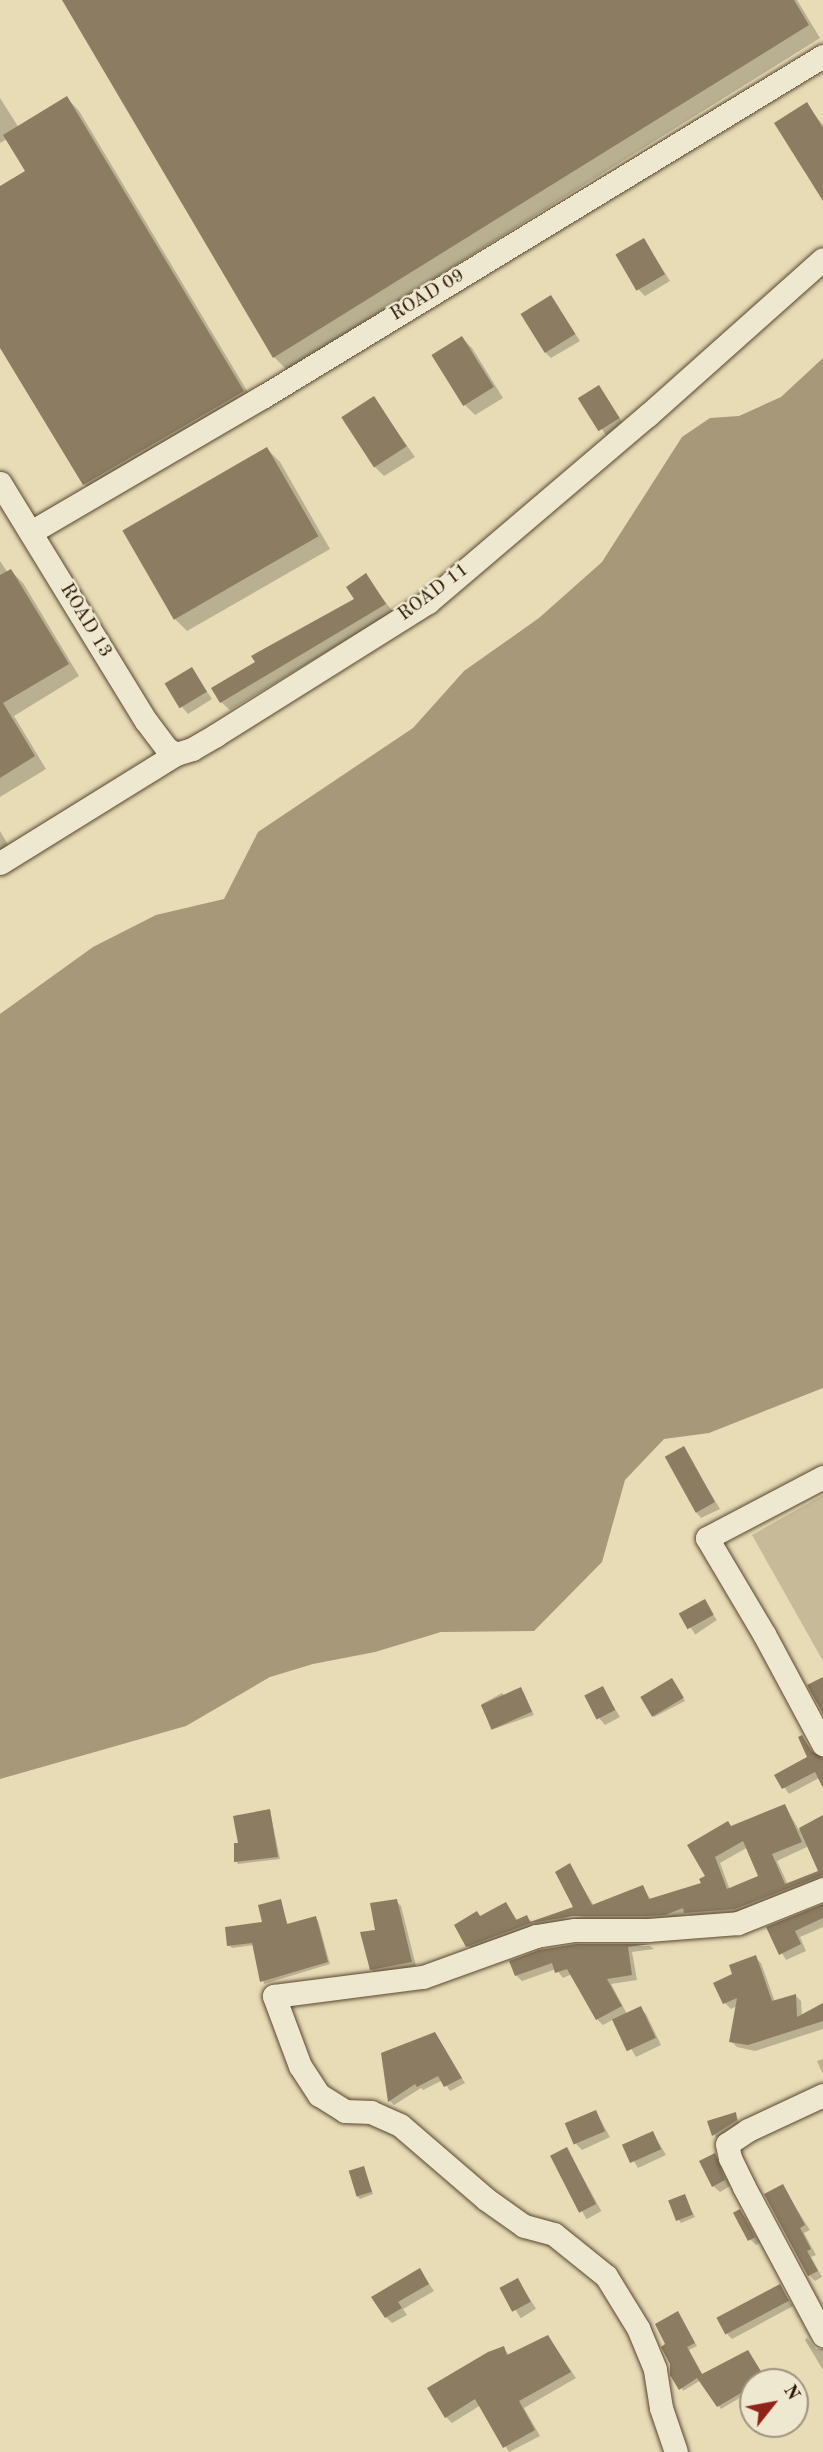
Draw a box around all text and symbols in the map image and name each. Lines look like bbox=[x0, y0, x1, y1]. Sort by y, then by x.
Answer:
street label: ROAD 09 bbox=[387, 265, 469, 327]
street label: ROAD 11 bbox=[394, 559, 474, 627]
street label: ROAD 13 bbox=[54, 580, 116, 662]
north arrow bbox=[739, 2368, 809, 2438]
text: N bbox=[779, 2382, 803, 2404]

